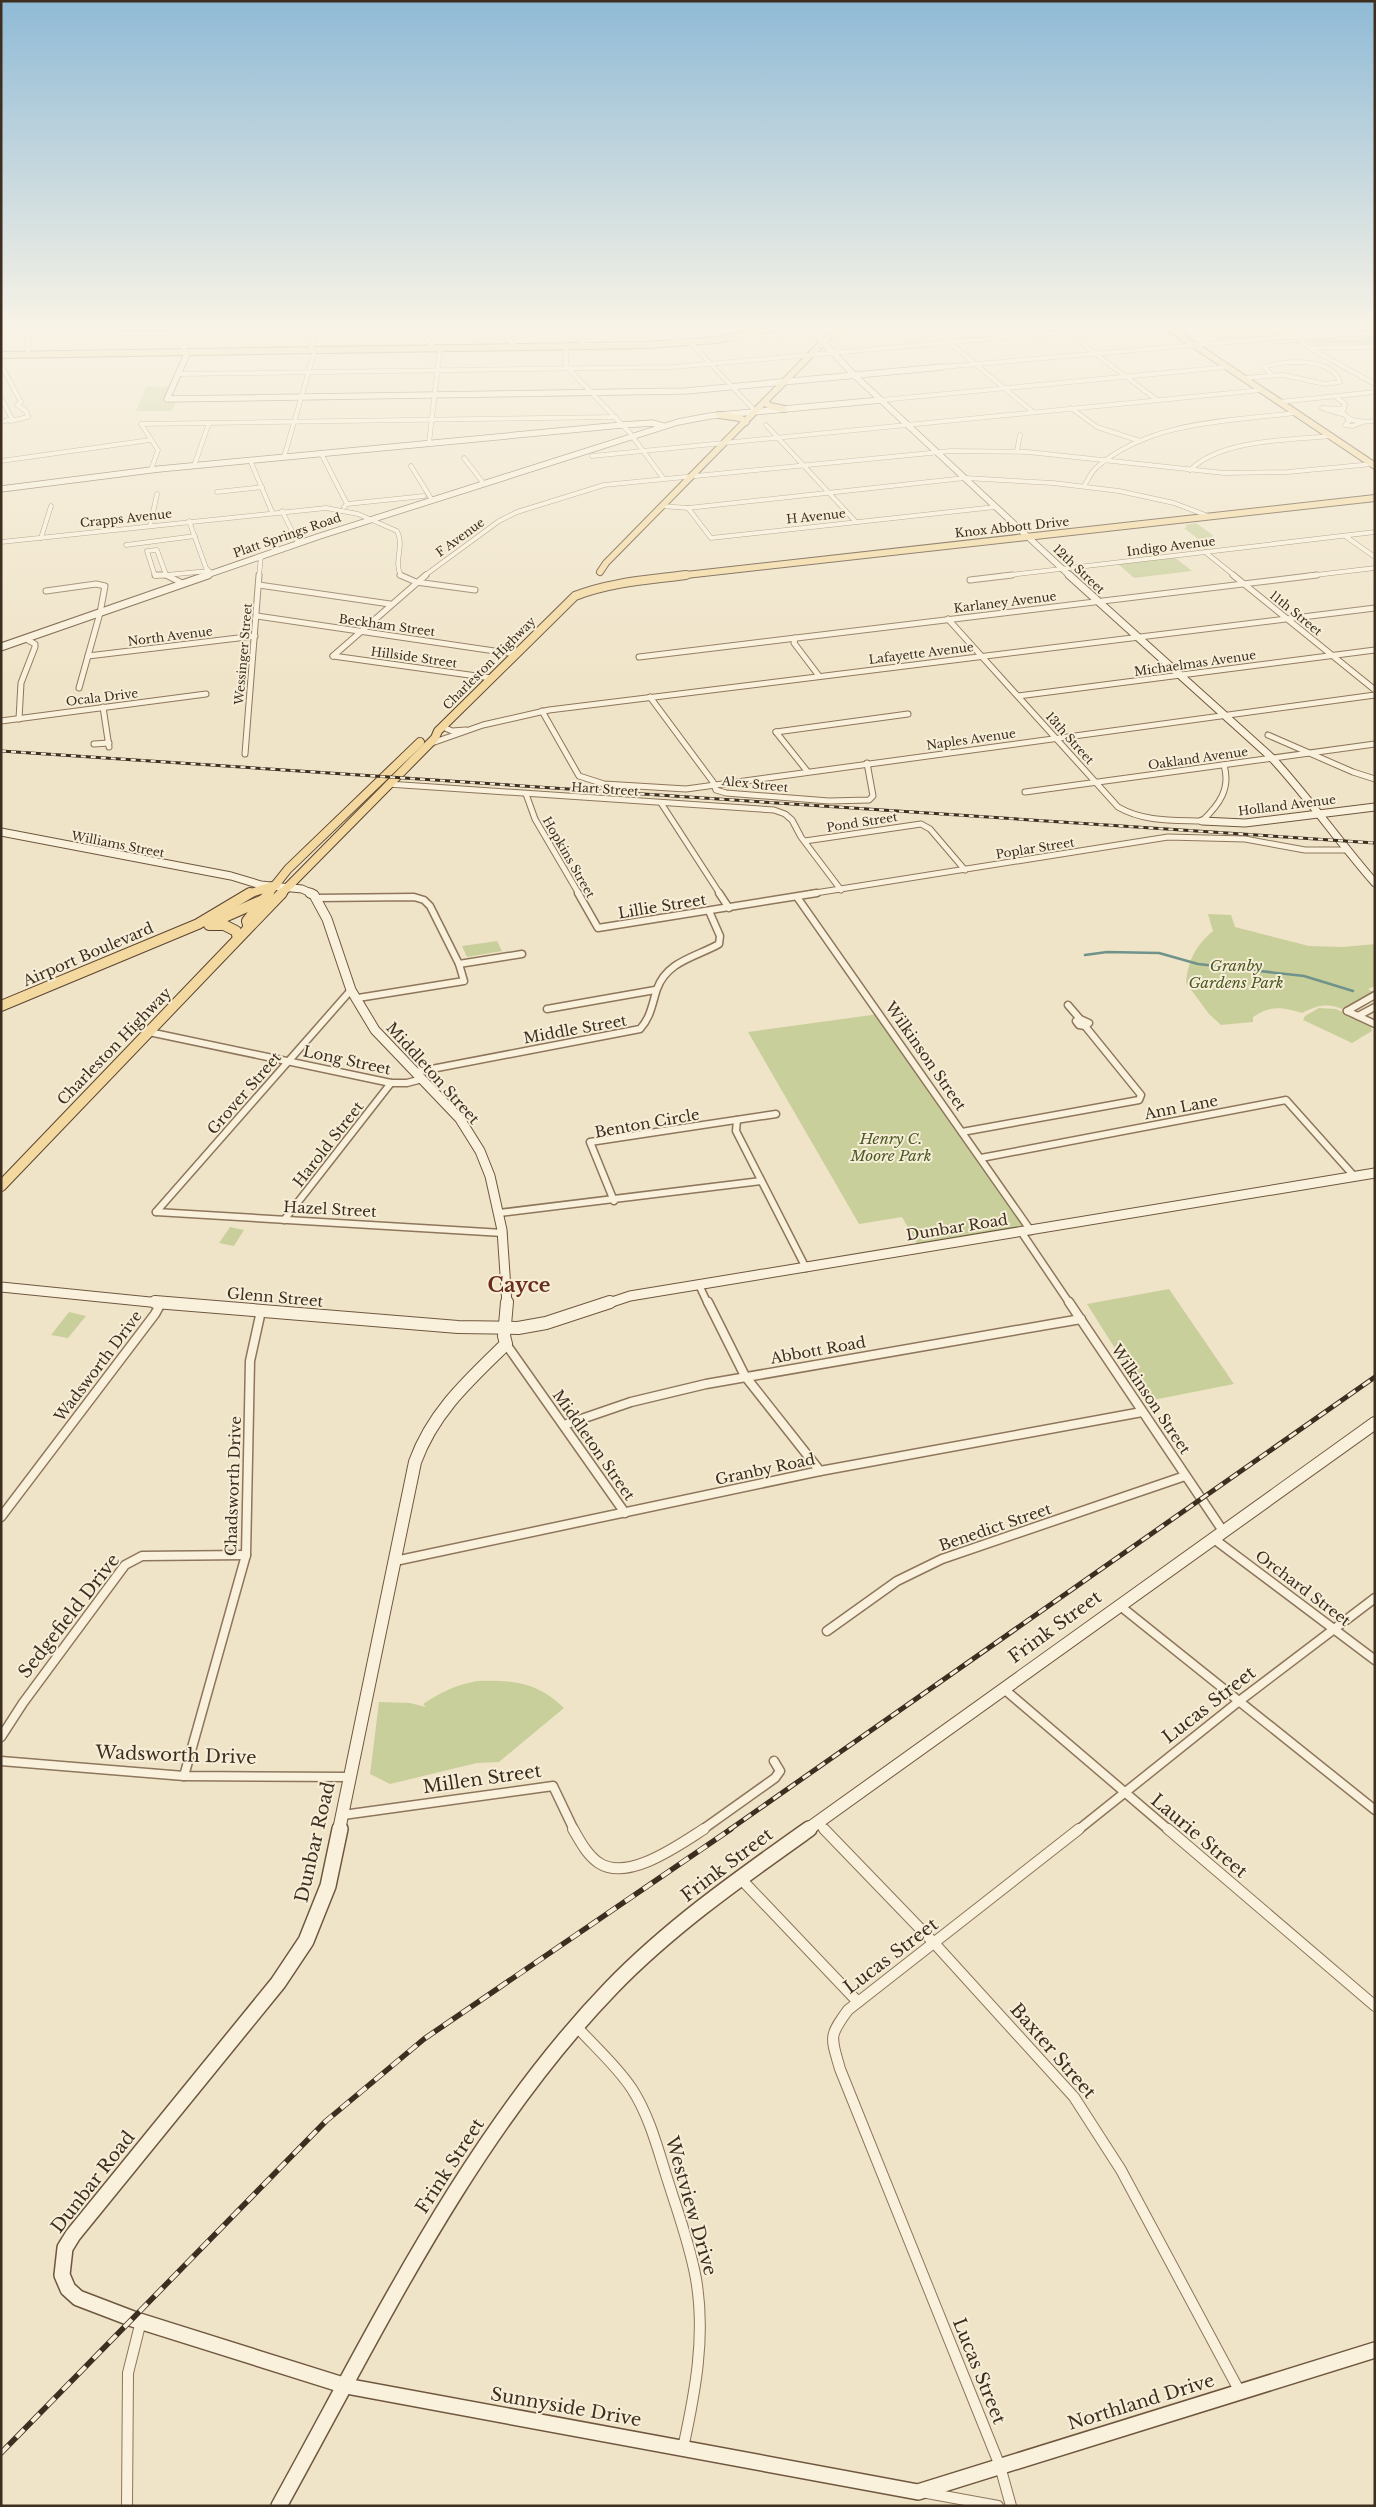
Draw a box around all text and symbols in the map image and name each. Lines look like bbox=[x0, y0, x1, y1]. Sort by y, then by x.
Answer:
street label: H Avenue bbox=[785, 505, 847, 527]
street label: Crapps Avenue bbox=[79, 506, 173, 530]
street label: Platt Springs Road bbox=[231, 509, 343, 561]
street label: F Avenue bbox=[433, 514, 487, 560]
street label: Knox Abbott Drive bbox=[954, 514, 1070, 540]
street label: Indigo Avenue bbox=[1126, 533, 1216, 559]
street label: 12th Street bbox=[1050, 541, 1108, 597]
street label: 11th Street bbox=[1267, 587, 1326, 639]
street label: Karlaney Avenue bbox=[953, 588, 1057, 616]
street label: Wessinger Street bbox=[231, 602, 255, 707]
street label: Beckham Street bbox=[338, 611, 437, 639]
street label: Charleston Highway bbox=[439, 613, 539, 713]
street label: North Avenue bbox=[127, 623, 213, 649]
street label: Lafayette Avenue bbox=[868, 639, 974, 667]
street label: Hillside Street bbox=[370, 644, 459, 671]
street label: Michaelmas Avenue bbox=[1133, 647, 1257, 679]
street label: Ocala Drive bbox=[65, 685, 139, 709]
street label: 13th Street bbox=[1043, 709, 1098, 768]
street label: Naples Avenue bbox=[925, 725, 1017, 753]
street label: Oakland Avenue bbox=[1147, 744, 1249, 772]
street label: Alex Street bbox=[720, 773, 789, 795]
street label: Hart Street bbox=[571, 779, 640, 799]
street label: Holland Avenue bbox=[1237, 792, 1337, 818]
street label: Pond Street bbox=[825, 809, 899, 835]
street label: Hopkins Street bbox=[540, 814, 599, 901]
street label: Williams Street bbox=[69, 827, 166, 860]
street label: Poplar Street bbox=[995, 834, 1076, 862]
street label: Lillie Street bbox=[617, 890, 708, 922]
street label: Airport Boulevard bbox=[19, 918, 156, 990]
park label: Granby Gardens Park bbox=[1188, 956, 1284, 992]
street label: Charleston Highway bbox=[53, 983, 175, 1109]
street label: Wilkinson Street bbox=[881, 997, 971, 1114]
street label: Middle Street bbox=[522, 1011, 628, 1047]
street label: Middleton Street bbox=[382, 1018, 484, 1128]
street label: Long Street bbox=[301, 1041, 393, 1079]
street label: Grover Street bbox=[203, 1048, 285, 1138]
street label: Ann Lane bbox=[1142, 1091, 1219, 1124]
street label: Harold Street bbox=[289, 1097, 368, 1191]
street label: Benton Circle bbox=[593, 1104, 701, 1142]
park label: Henry C. Moore Park bbox=[850, 1129, 931, 1165]
street label: Hazel Street bbox=[283, 1197, 377, 1221]
street label: Dunbar Road bbox=[905, 1210, 1009, 1244]
district label: Cayce bbox=[488, 1273, 550, 1297]
street label: Glenn Street bbox=[226, 1283, 324, 1311]
street label: Wadsworth Drive bbox=[49, 1307, 146, 1426]
street label: Abbott Road bbox=[768, 1332, 867, 1368]
street label: Wilkinson Street bbox=[1107, 1340, 1195, 1458]
street label: Middleton Street bbox=[549, 1386, 639, 1504]
street label: Chadsworth Drive bbox=[221, 1416, 245, 1556]
street label: Granby Road bbox=[713, 1449, 817, 1489]
street label: Benedict Street bbox=[936, 1499, 1054, 1555]
street label: Orchard Street bbox=[1252, 1546, 1355, 1630]
street label: Sedgefield Drive bbox=[14, 1549, 124, 1683]
street label: Frink Street bbox=[1004, 1586, 1106, 1668]
street label: Lucas Street bbox=[1158, 1662, 1260, 1748]
street label: Wadsworth Drive bbox=[94, 1741, 257, 1769]
street label: Millen Street bbox=[421, 1760, 543, 1798]
street label: Dunbar Road bbox=[290, 1779, 340, 1905]
street label: Laurie Street bbox=[1146, 1789, 1252, 1883]
street label: Frink Street bbox=[677, 1823, 777, 1907]
street label: Lucas Street bbox=[840, 1913, 943, 1999]
street label: Baxter Street bbox=[1006, 1999, 1101, 2103]
street label: Frink Street bbox=[411, 2114, 489, 2218]
street label: Dunbar Road bbox=[46, 2127, 140, 2237]
street label: Westview Drive bbox=[660, 2133, 721, 2278]
street label: Lucas Street bbox=[948, 2315, 1010, 2427]
street label: Northland Drive bbox=[1065, 2369, 1217, 2435]
street label: Sunnyside Drive bbox=[489, 2383, 643, 2431]

